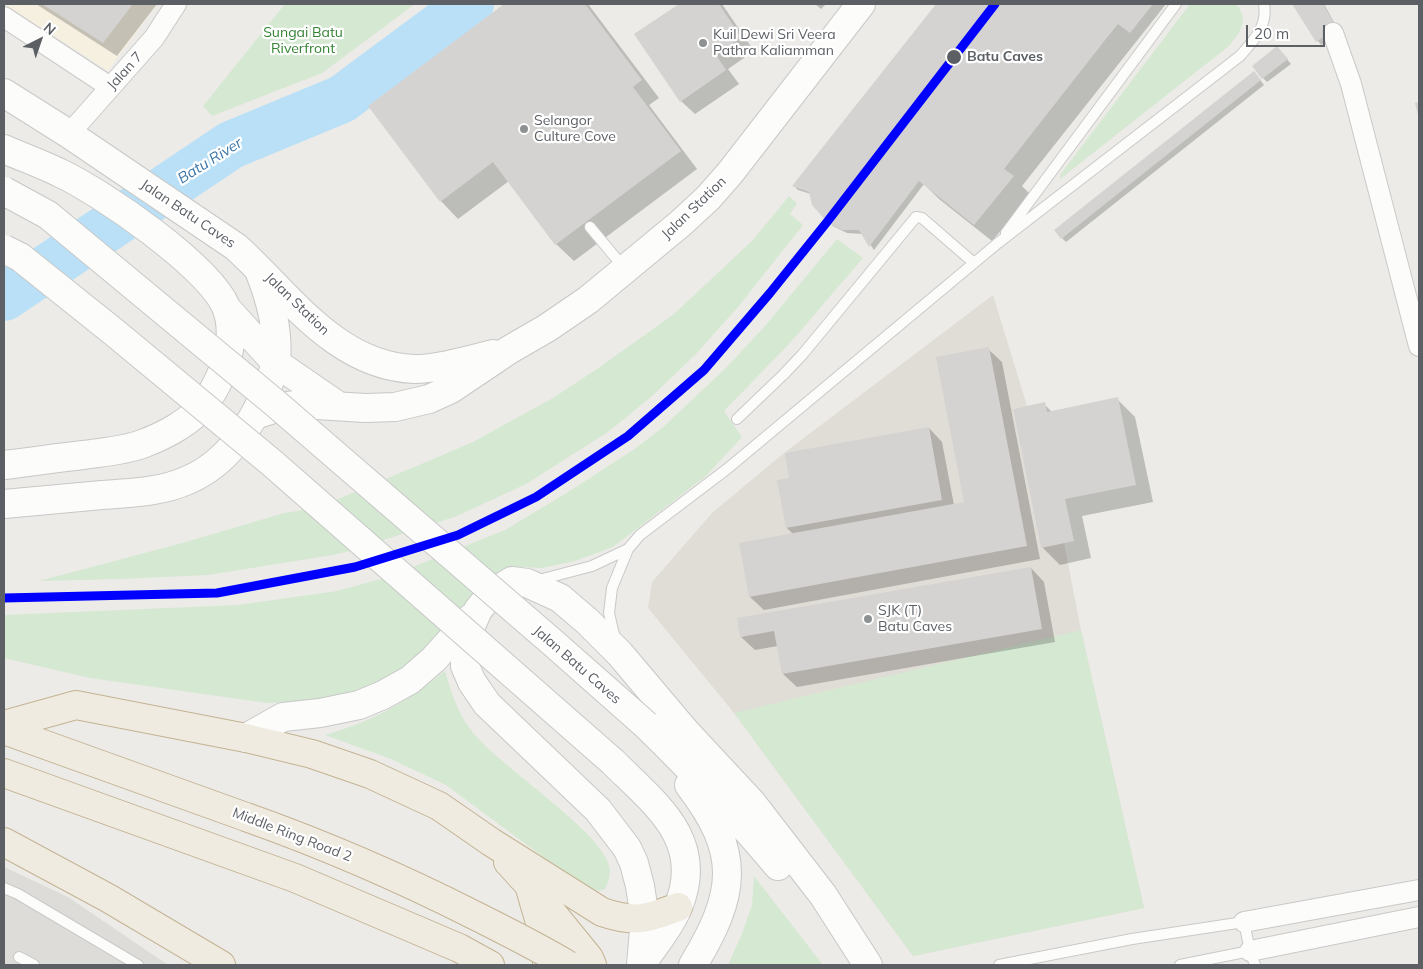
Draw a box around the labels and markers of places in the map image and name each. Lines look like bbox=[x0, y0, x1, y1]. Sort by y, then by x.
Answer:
place label: Kuil Dewi Sri Veera Pathra Kaliamman bbox=[713, 27, 836, 59]
marker: Kuil Dewi Sri Veera Pathra Kaliamman bbox=[697, 37, 709, 49]
marker: Batu Caves bbox=[945, 48, 963, 66]
place label: Batu Caves bbox=[967, 49, 1043, 65]
place label: Selangor Culture Cove bbox=[534, 113, 616, 146]
marker: Selangor Culture Cove bbox=[518, 123, 530, 135]
place label: SJK (T) Batu Caves bbox=[878, 603, 952, 636]
marker: SJK (T) Batu Caves bbox=[862, 613, 874, 625]

